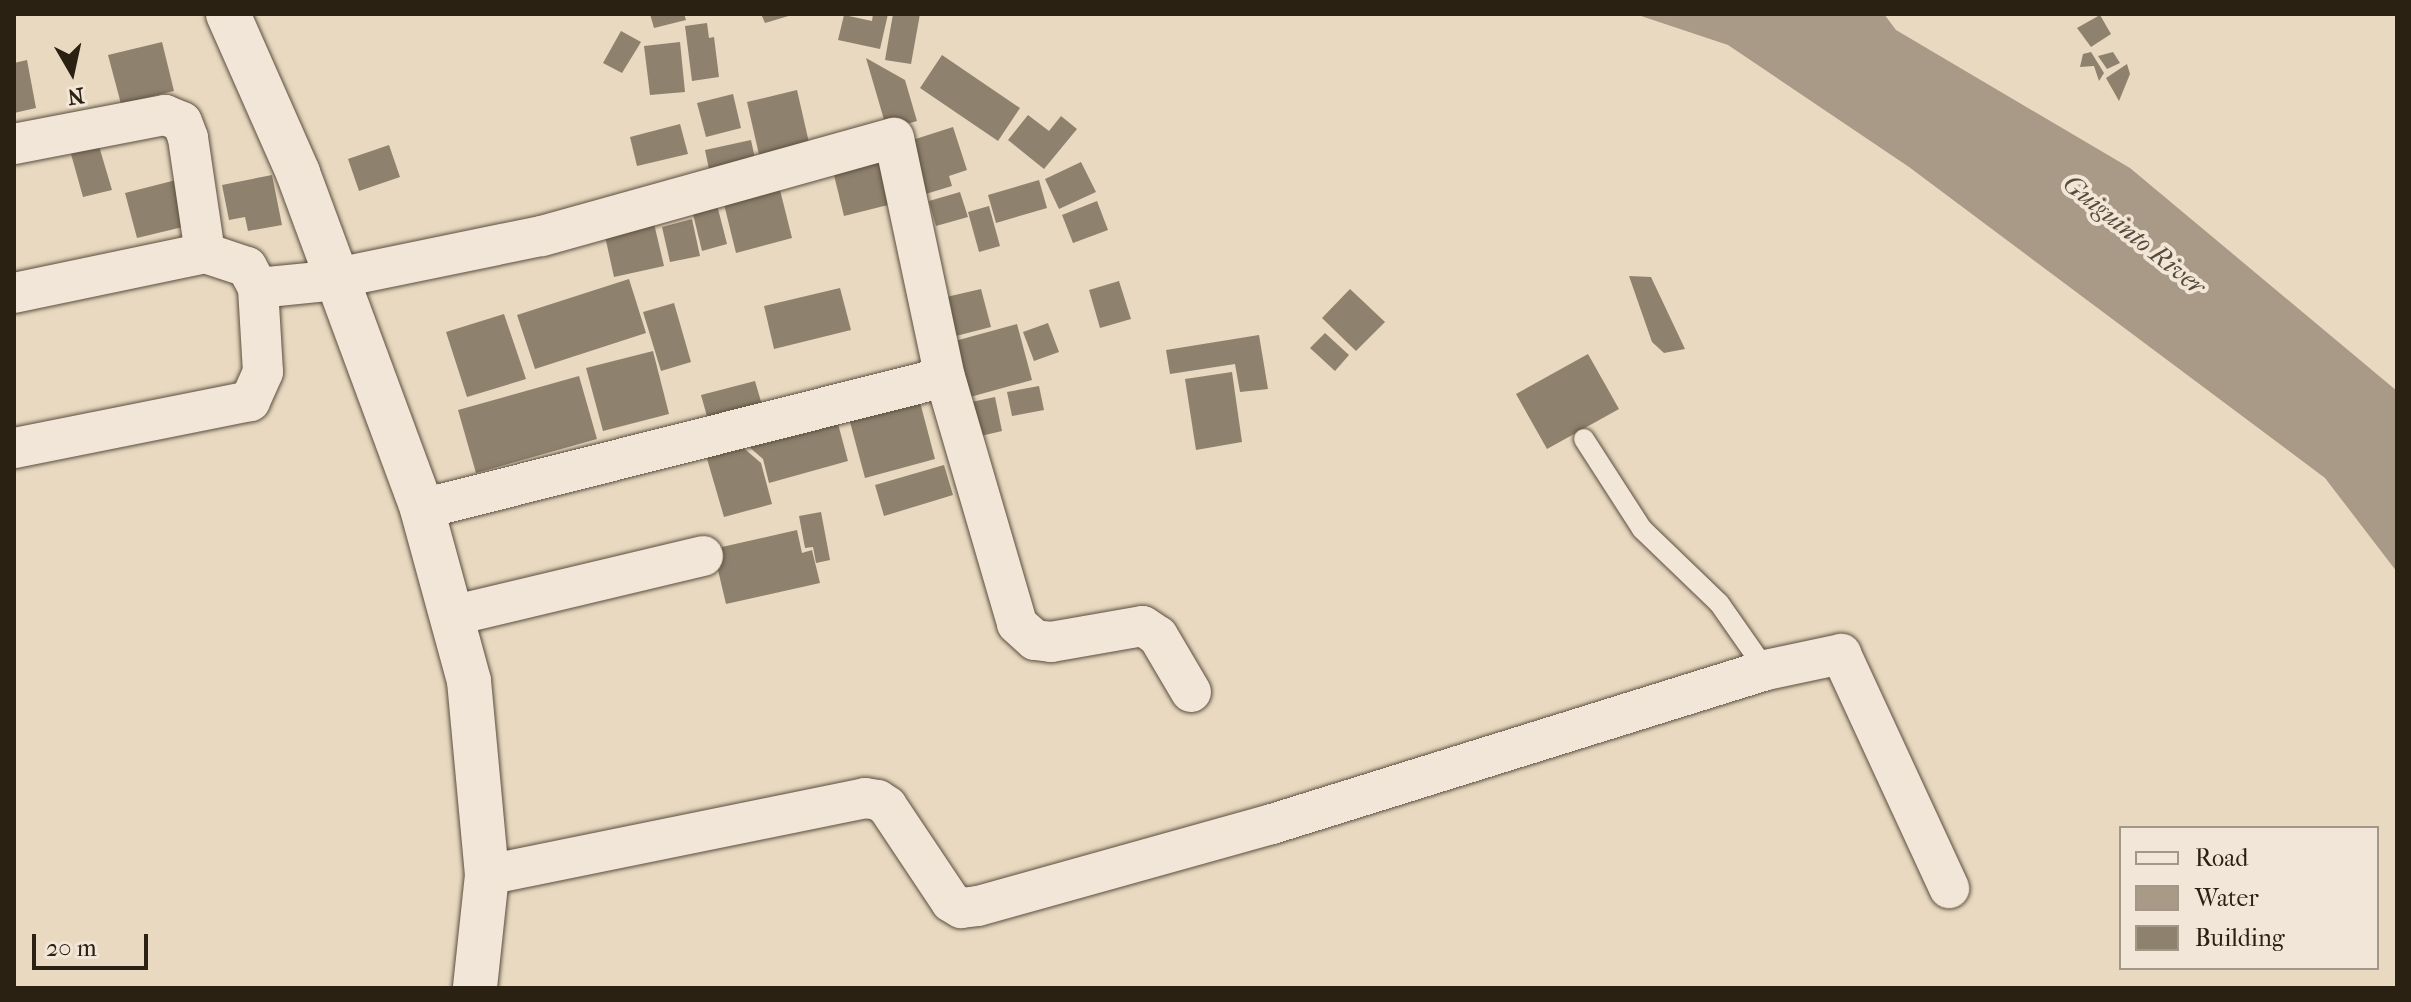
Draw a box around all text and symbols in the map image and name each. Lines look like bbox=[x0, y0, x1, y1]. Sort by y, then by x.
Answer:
north arrow bbox=[32, 32, 112, 112]
text: N bbox=[65, 82, 86, 110]
water label: Guiguinto River bbox=[2057, 168, 2211, 302]
legend bbox=[2119, 826, 2379, 970]
text: Road bbox=[2195, 844, 2248, 872]
text: Water bbox=[2195, 884, 2259, 912]
scale bar bbox=[36, 918, 152, 968]
text: Building bbox=[2195, 924, 2285, 952]
text: 20 m bbox=[46, 934, 97, 962]

